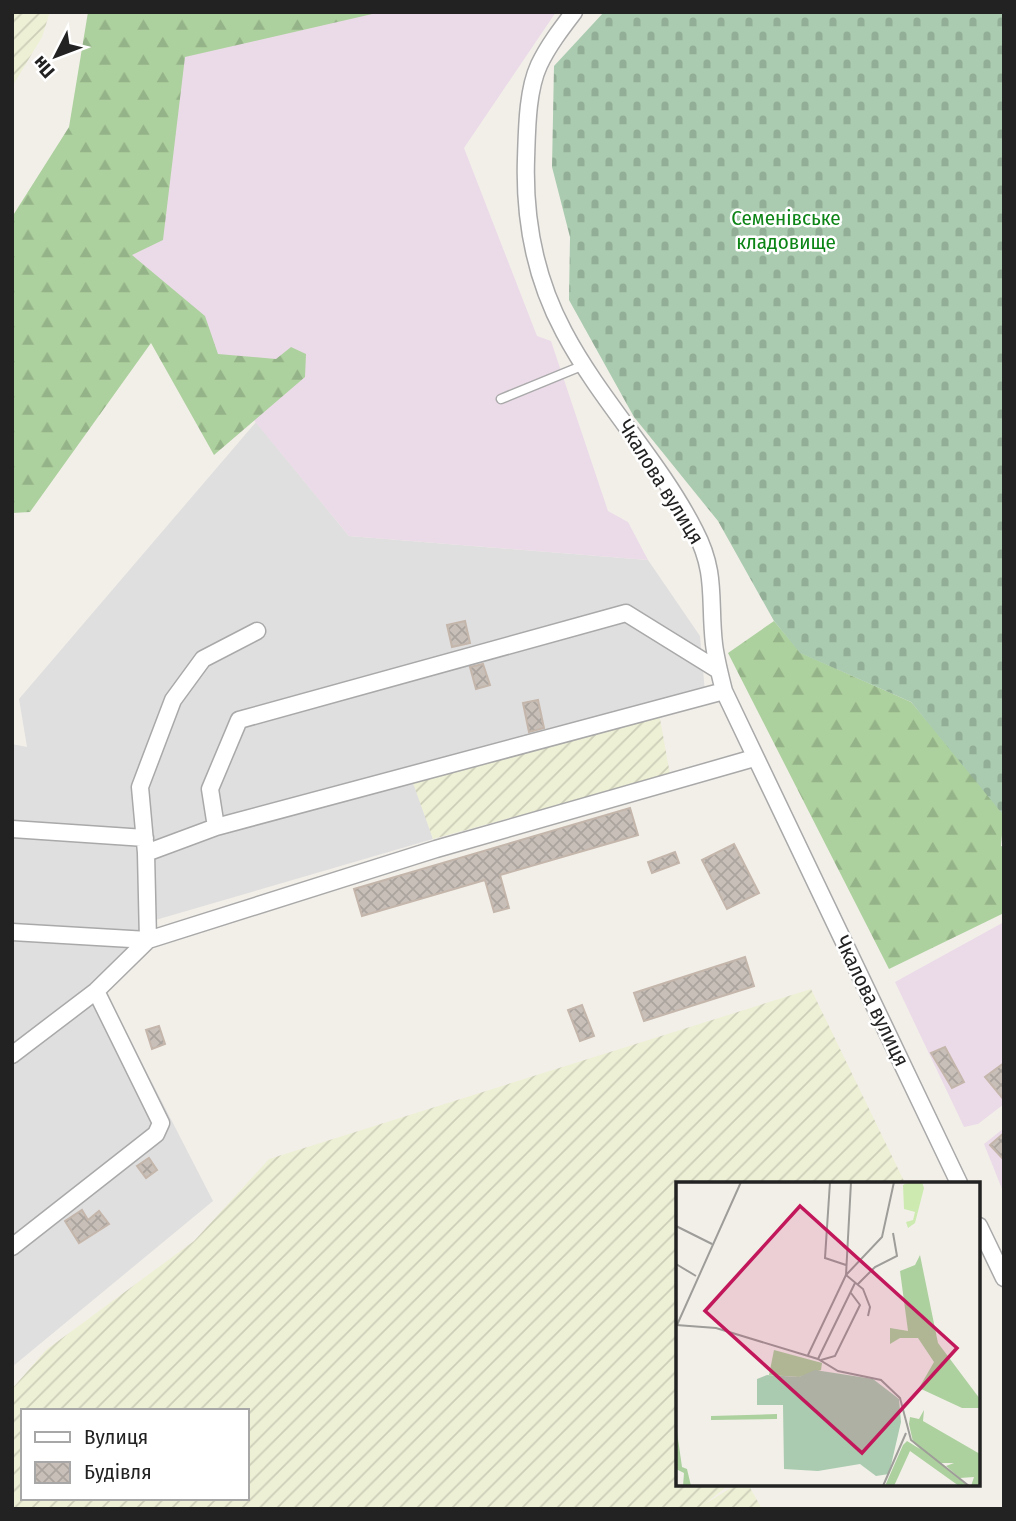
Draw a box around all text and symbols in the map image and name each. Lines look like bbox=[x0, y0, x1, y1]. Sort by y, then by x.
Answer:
north arrow bbox=[21, 21, 91, 91]
text: Пн bbox=[28, 51, 59, 83]
park label: Семенівське кладовище bbox=[731, 205, 841, 255]
street label: Чкалова вулиця bbox=[612, 415, 710, 549]
street label: Чкалова вулиця bbox=[829, 932, 915, 1070]
inset map bbox=[676, 1182, 981, 1486]
legend bbox=[21, 1409, 248, 1500]
text: Вулиця bbox=[84, 1424, 148, 1450]
text: Будівля bbox=[84, 1459, 152, 1485]

